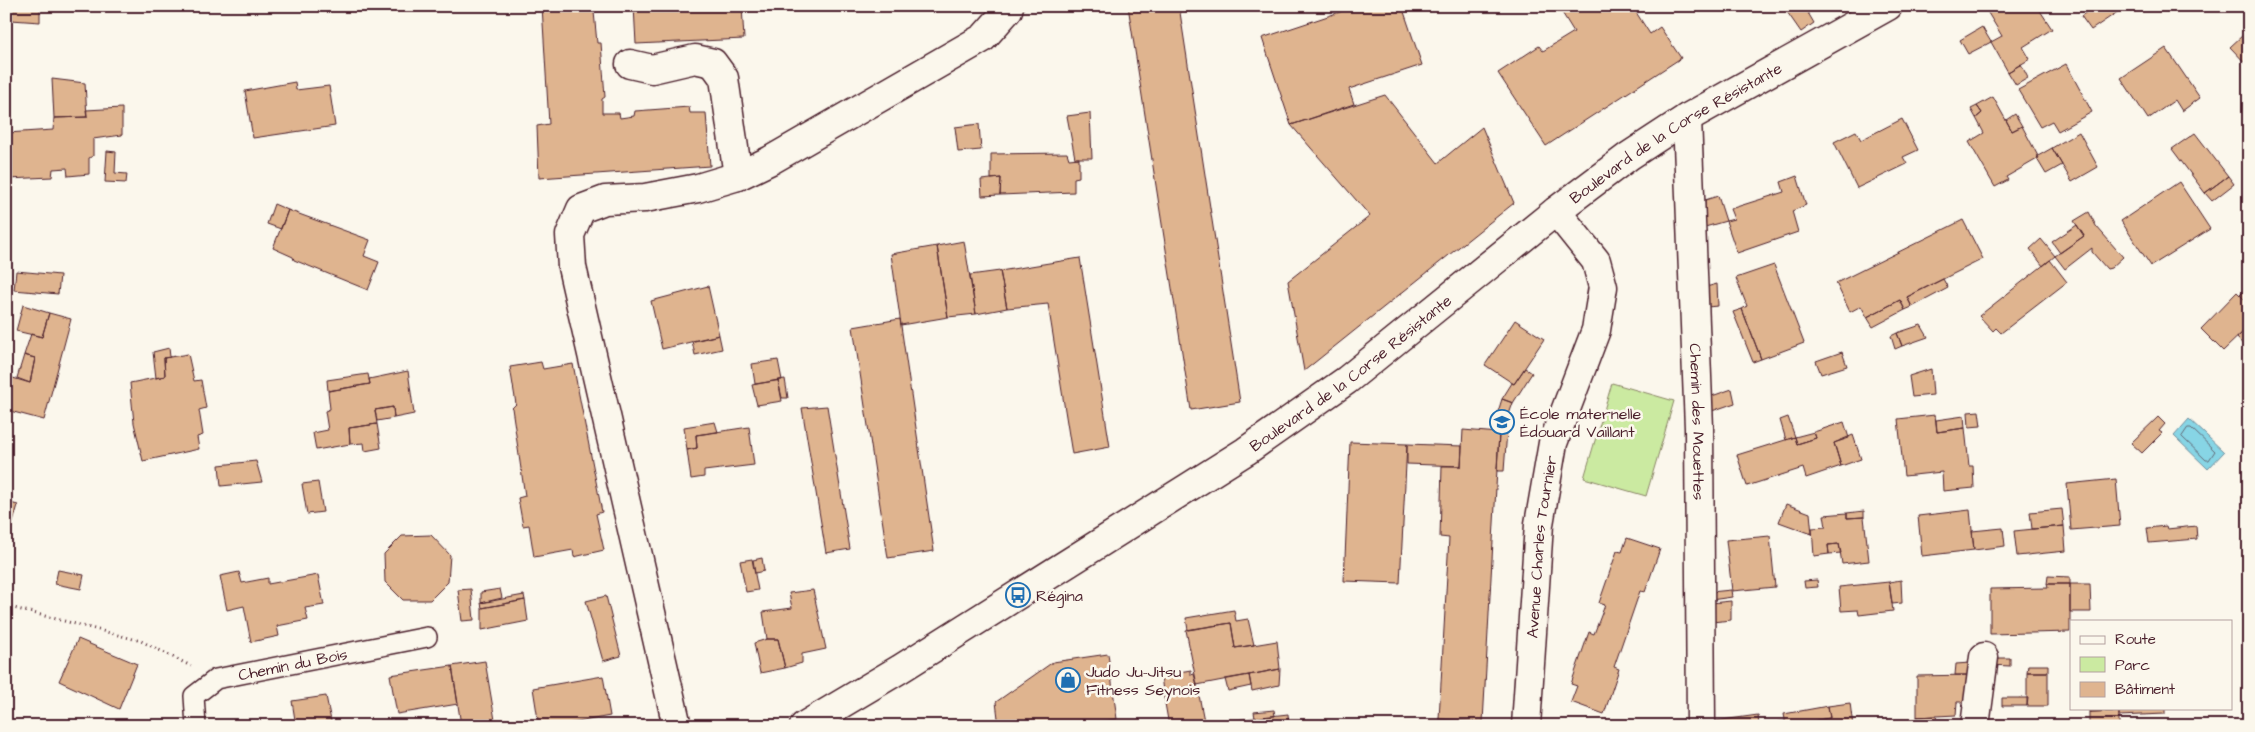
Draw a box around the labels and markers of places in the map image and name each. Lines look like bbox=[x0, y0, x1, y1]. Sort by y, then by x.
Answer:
place label: École maternelle Édouard Vaillant bbox=[1520, 403, 1641, 443]
school or university icon: École maternelle Édouard Vaillant bbox=[1489, 409, 1515, 435]
bus stop icon: Régina bbox=[1005, 582, 1031, 608]
place label: Régina bbox=[1036, 585, 1083, 608]
place label: Judo Ju-Jitsu Fitness Seynois bbox=[1086, 661, 1200, 702]
shop icon: Judo Ju-Jitsu Fitness Seynois bbox=[1055, 667, 1081, 693]

